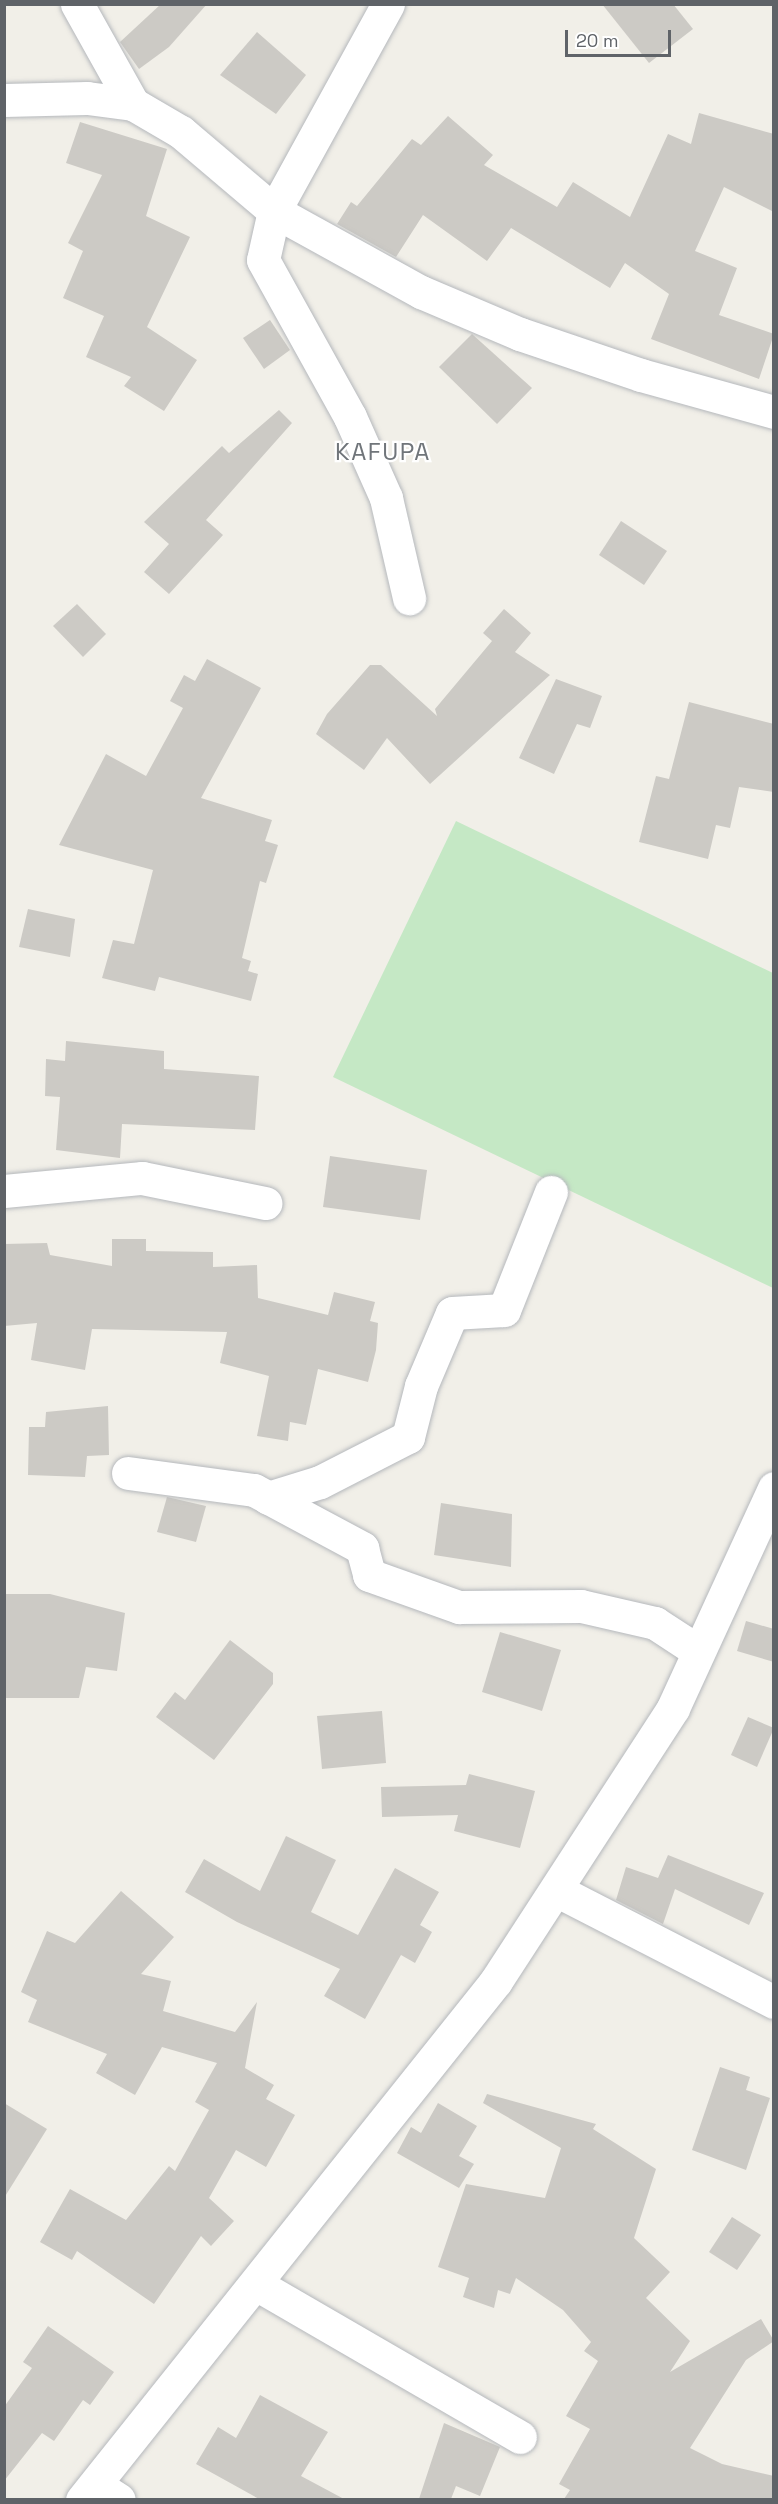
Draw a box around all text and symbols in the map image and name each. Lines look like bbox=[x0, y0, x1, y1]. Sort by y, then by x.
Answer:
scale bar bbox=[568, 18, 674, 56]
text: 20 m bbox=[576, 29, 619, 52]
district label: KAFUPA bbox=[335, 438, 431, 466]

